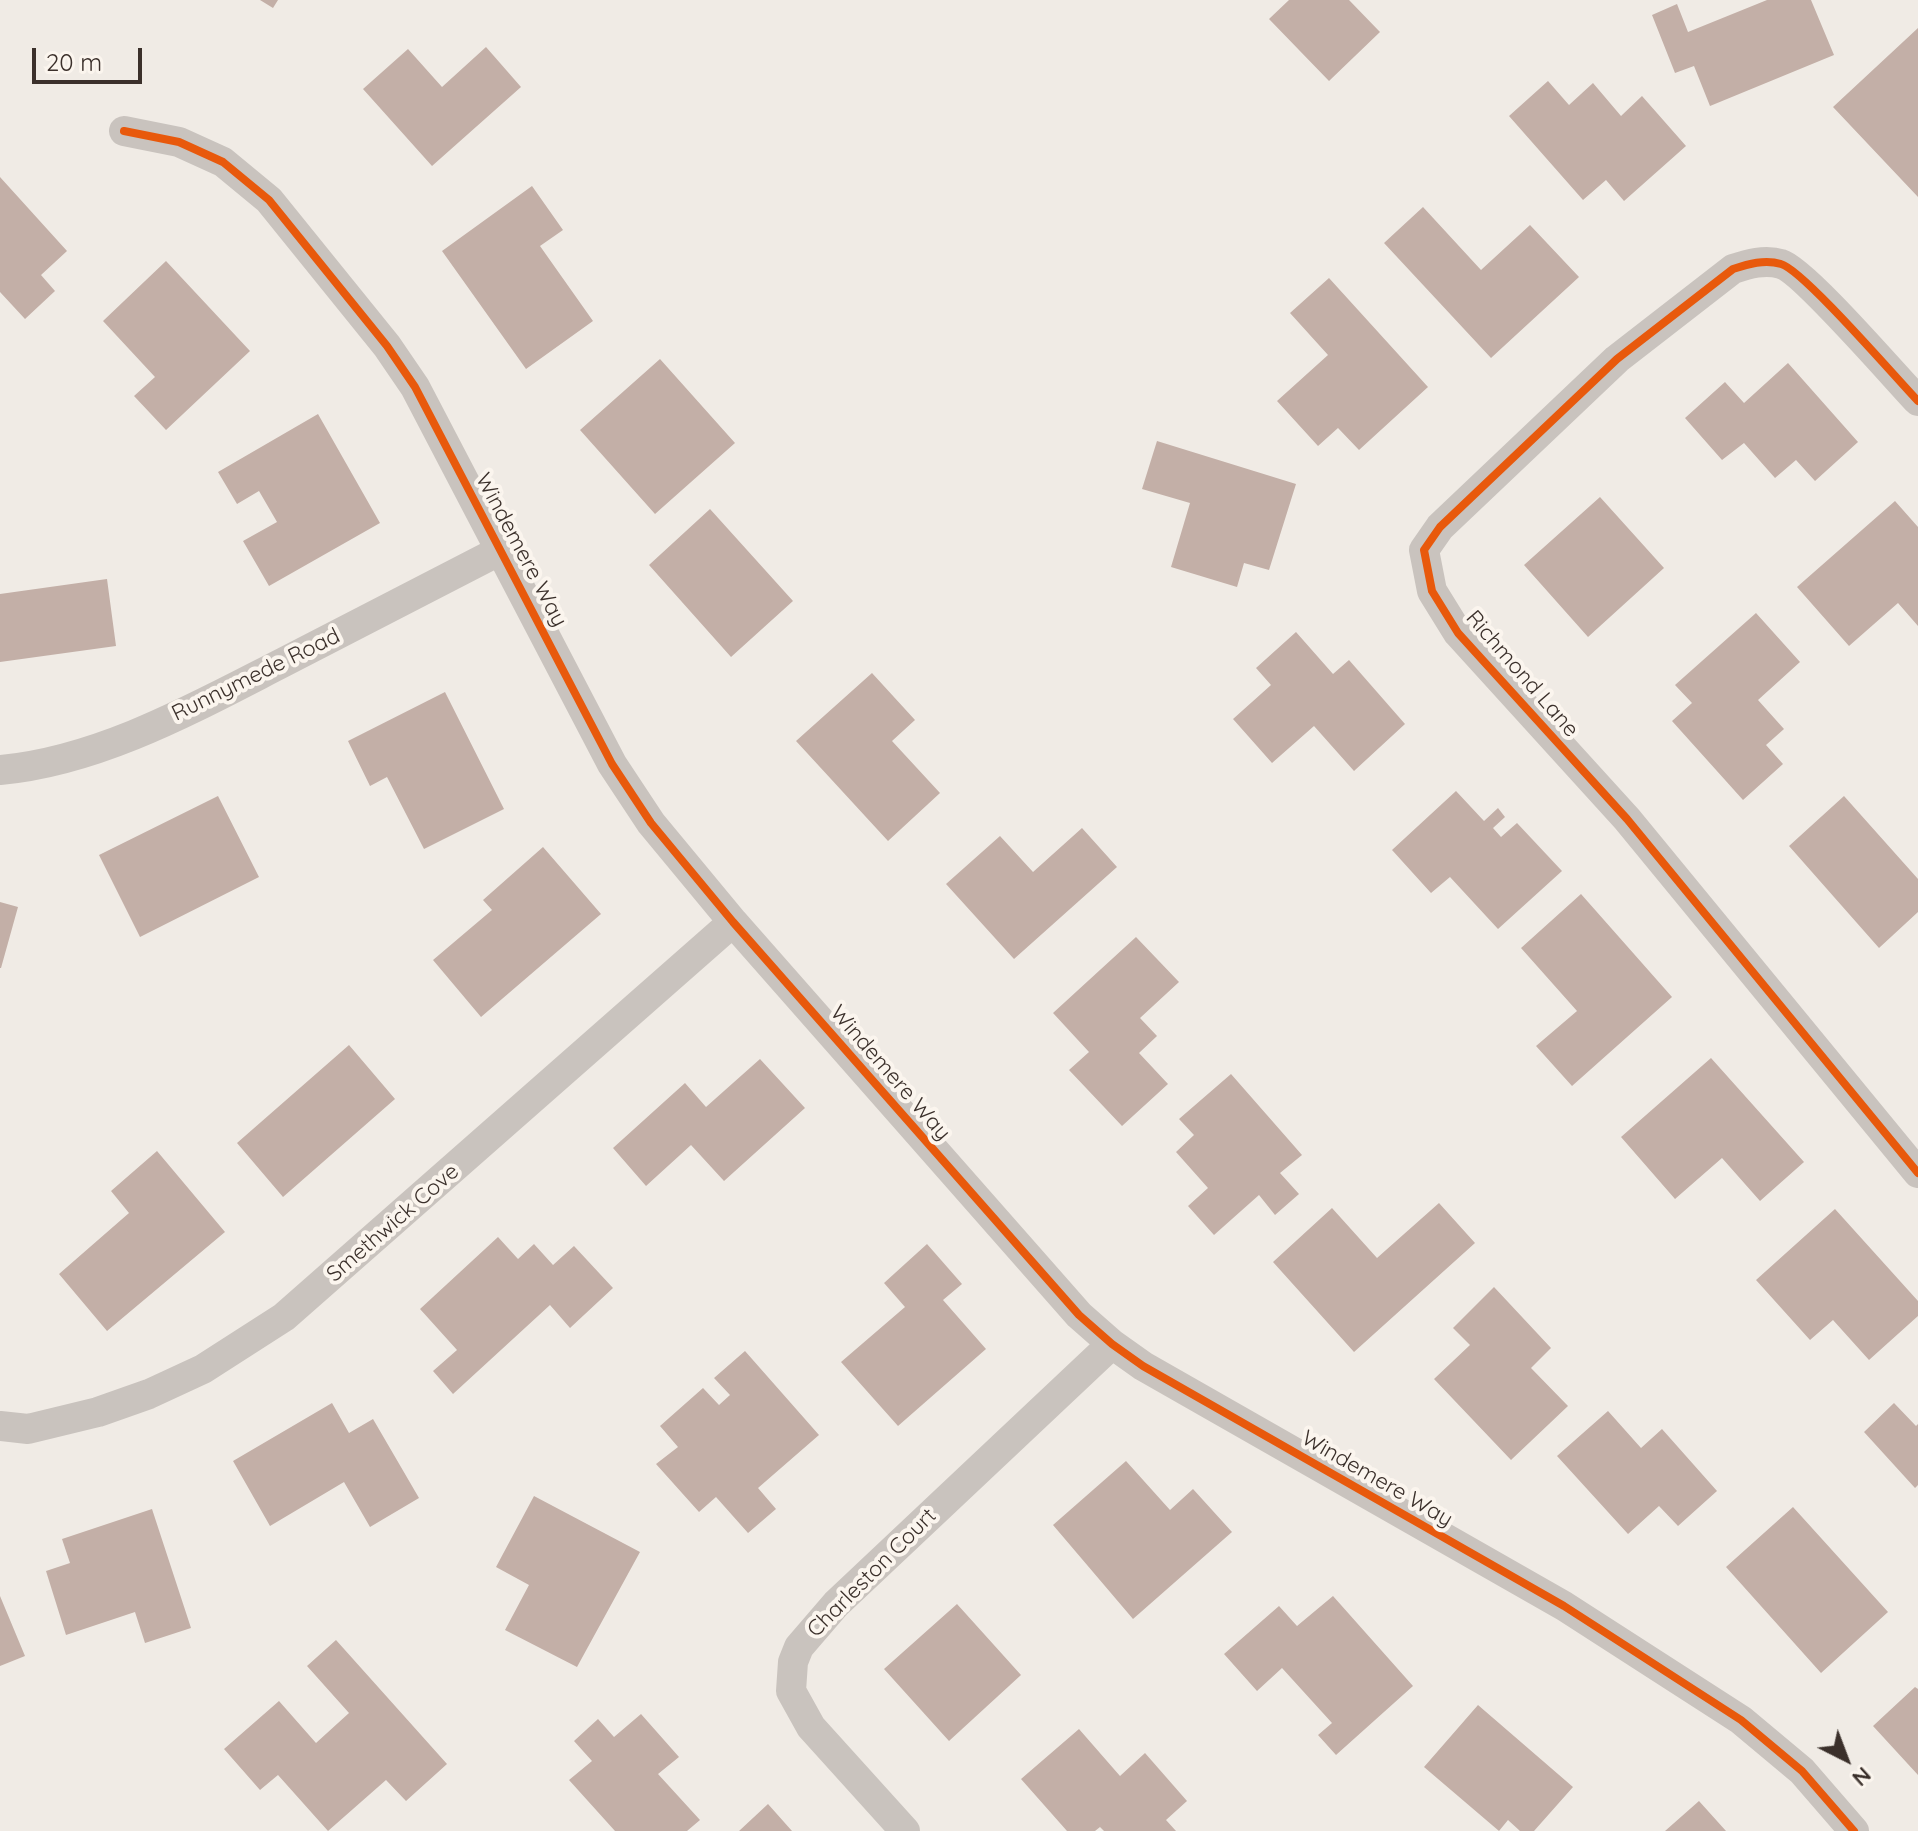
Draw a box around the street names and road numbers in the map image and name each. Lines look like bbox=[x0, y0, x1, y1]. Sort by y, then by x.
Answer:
street label: Windemere Way bbox=[469, 469, 573, 631]
street label: Richmond Lane bbox=[1460, 605, 1584, 743]
street label: Runnymede Road bbox=[168, 623, 344, 727]
street label: Windemere Way bbox=[824, 1000, 956, 1146]
street label: Smethwick Cove bbox=[321, 1158, 465, 1288]
street label: Windemere Way bbox=[1297, 1425, 1457, 1533]
street label: Charleston Court bbox=[802, 1503, 942, 1643]

